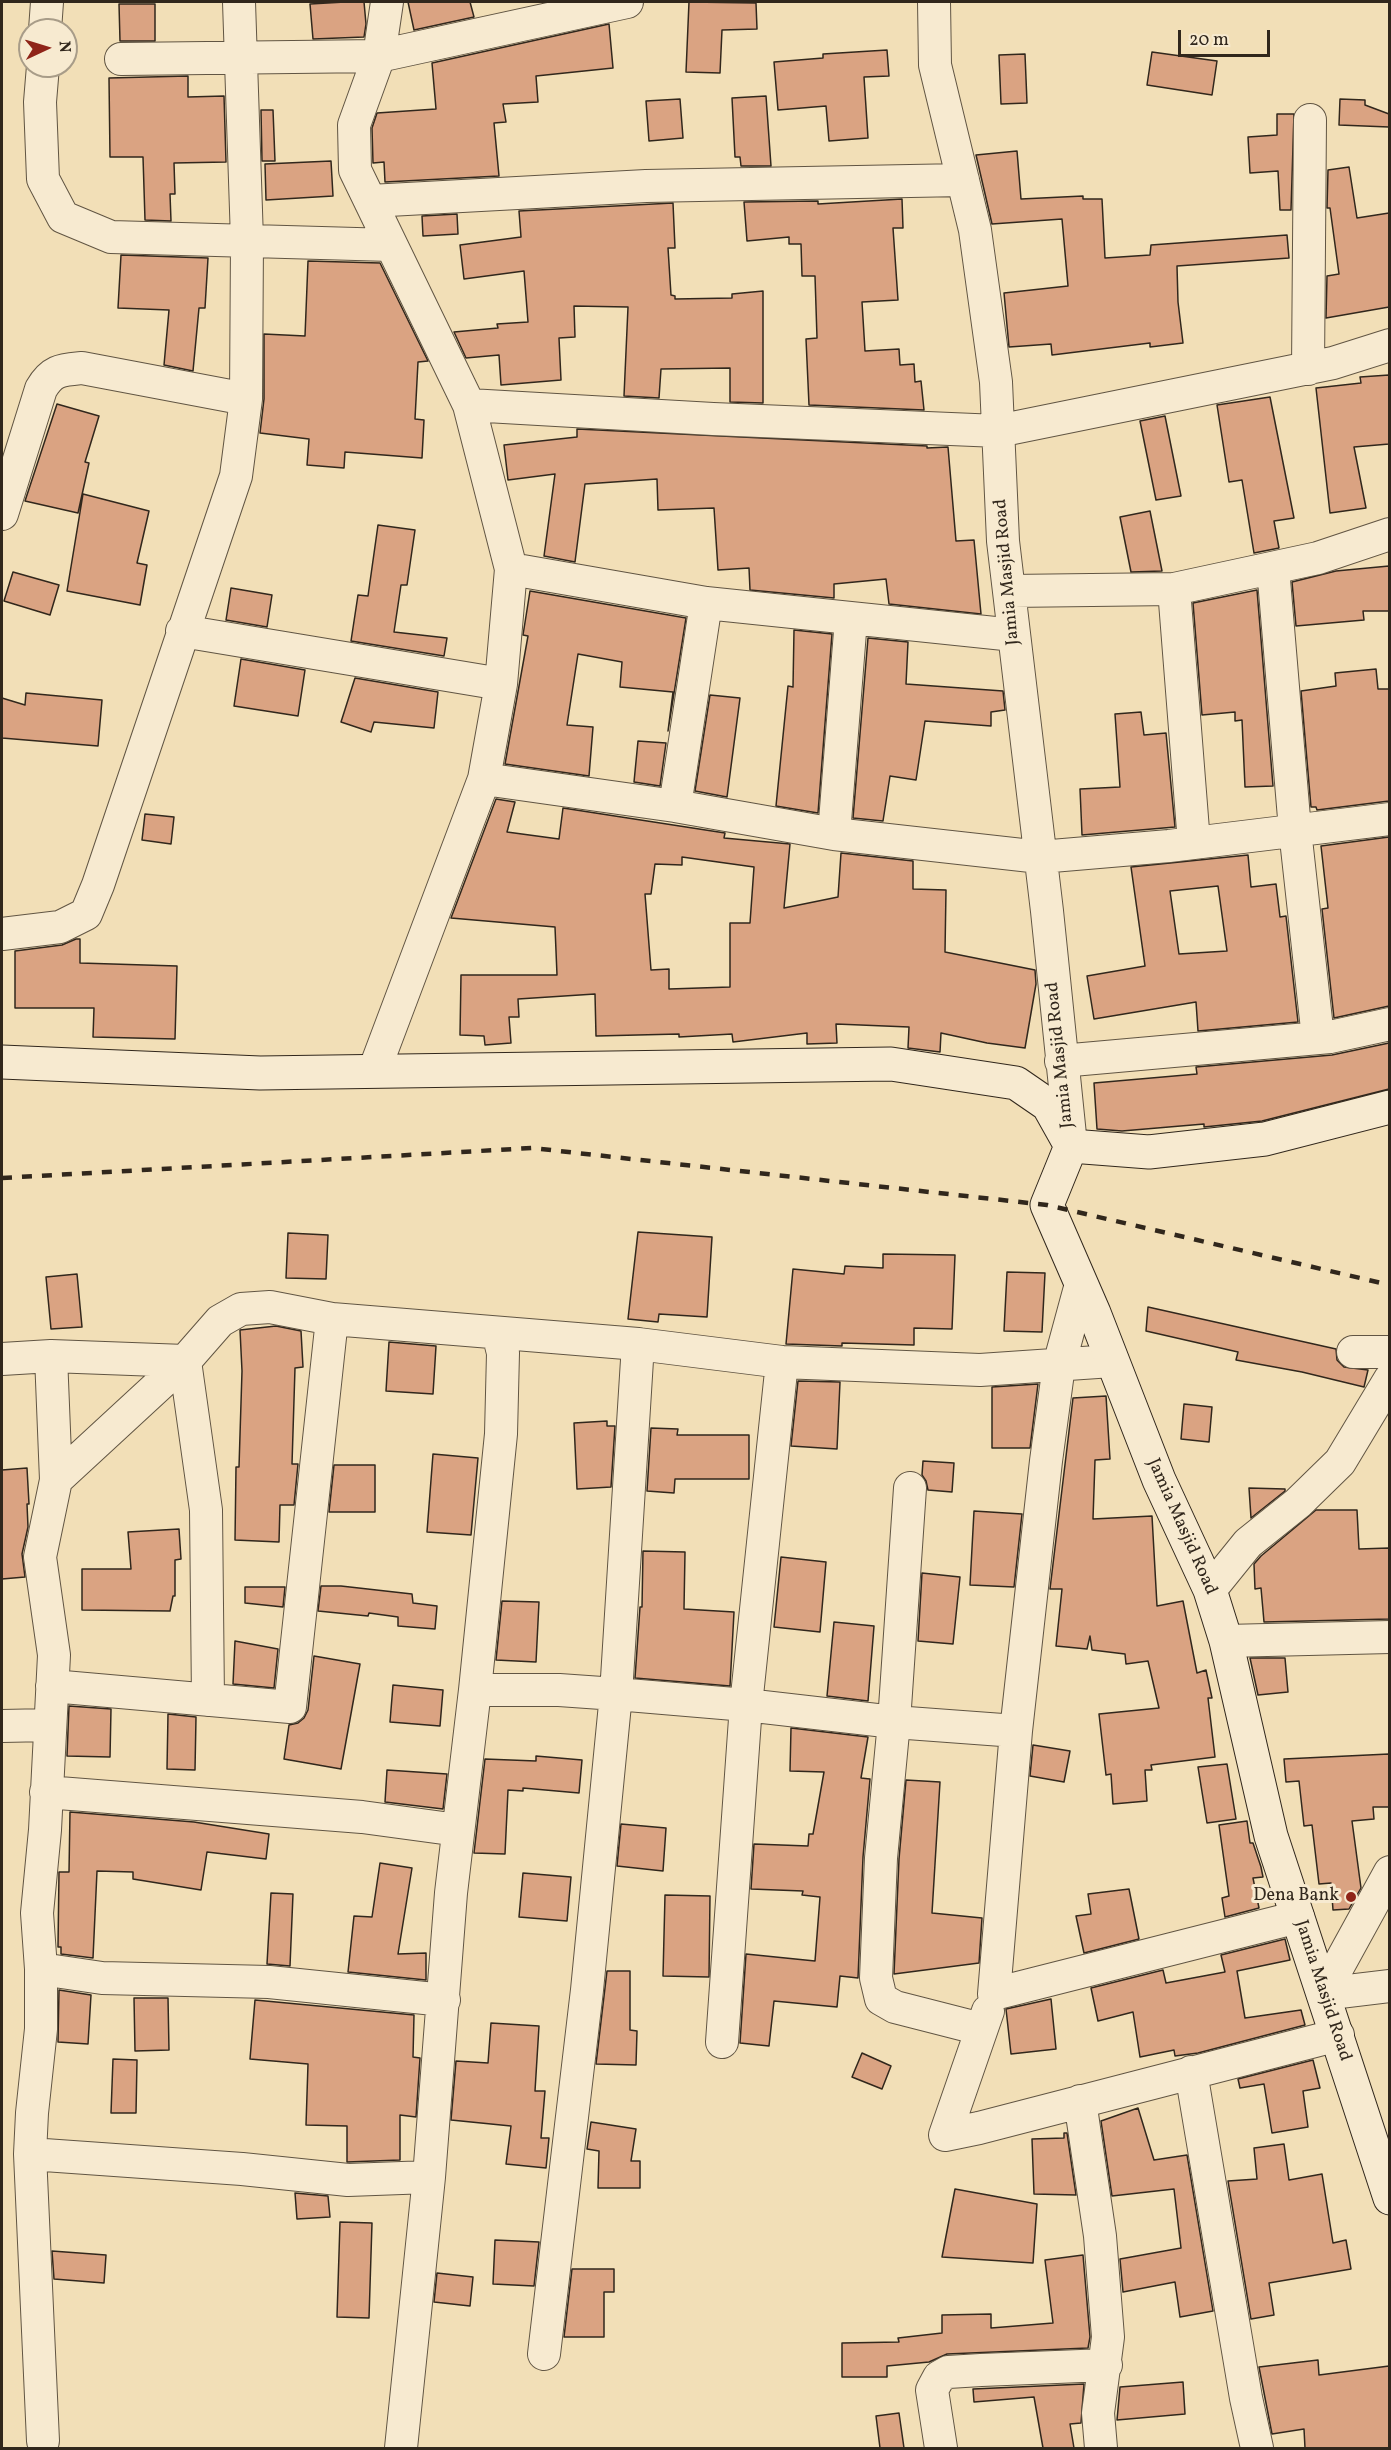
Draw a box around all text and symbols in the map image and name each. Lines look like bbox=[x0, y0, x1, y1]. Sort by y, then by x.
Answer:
north arrow bbox=[18, 18, 78, 78]
scale bar bbox=[1181, 18, 1272, 56]
text: 20 m bbox=[1189, 28, 1229, 53]
text: N bbox=[53, 40, 75, 53]
street label: Jamia Masjid Road bbox=[991, 498, 1025, 646]
street label: Jamia Masjid Road bbox=[1043, 981, 1079, 1129]
street label: Jamia Masjid Road bbox=[1141, 1455, 1221, 1599]
place label: Dena Bank bbox=[1253, 1886, 1339, 1908]
marker: Dena Bank bbox=[1344, 1890, 1358, 1904]
street label: Jamia Masjid Road bbox=[1289, 1918, 1355, 2064]

